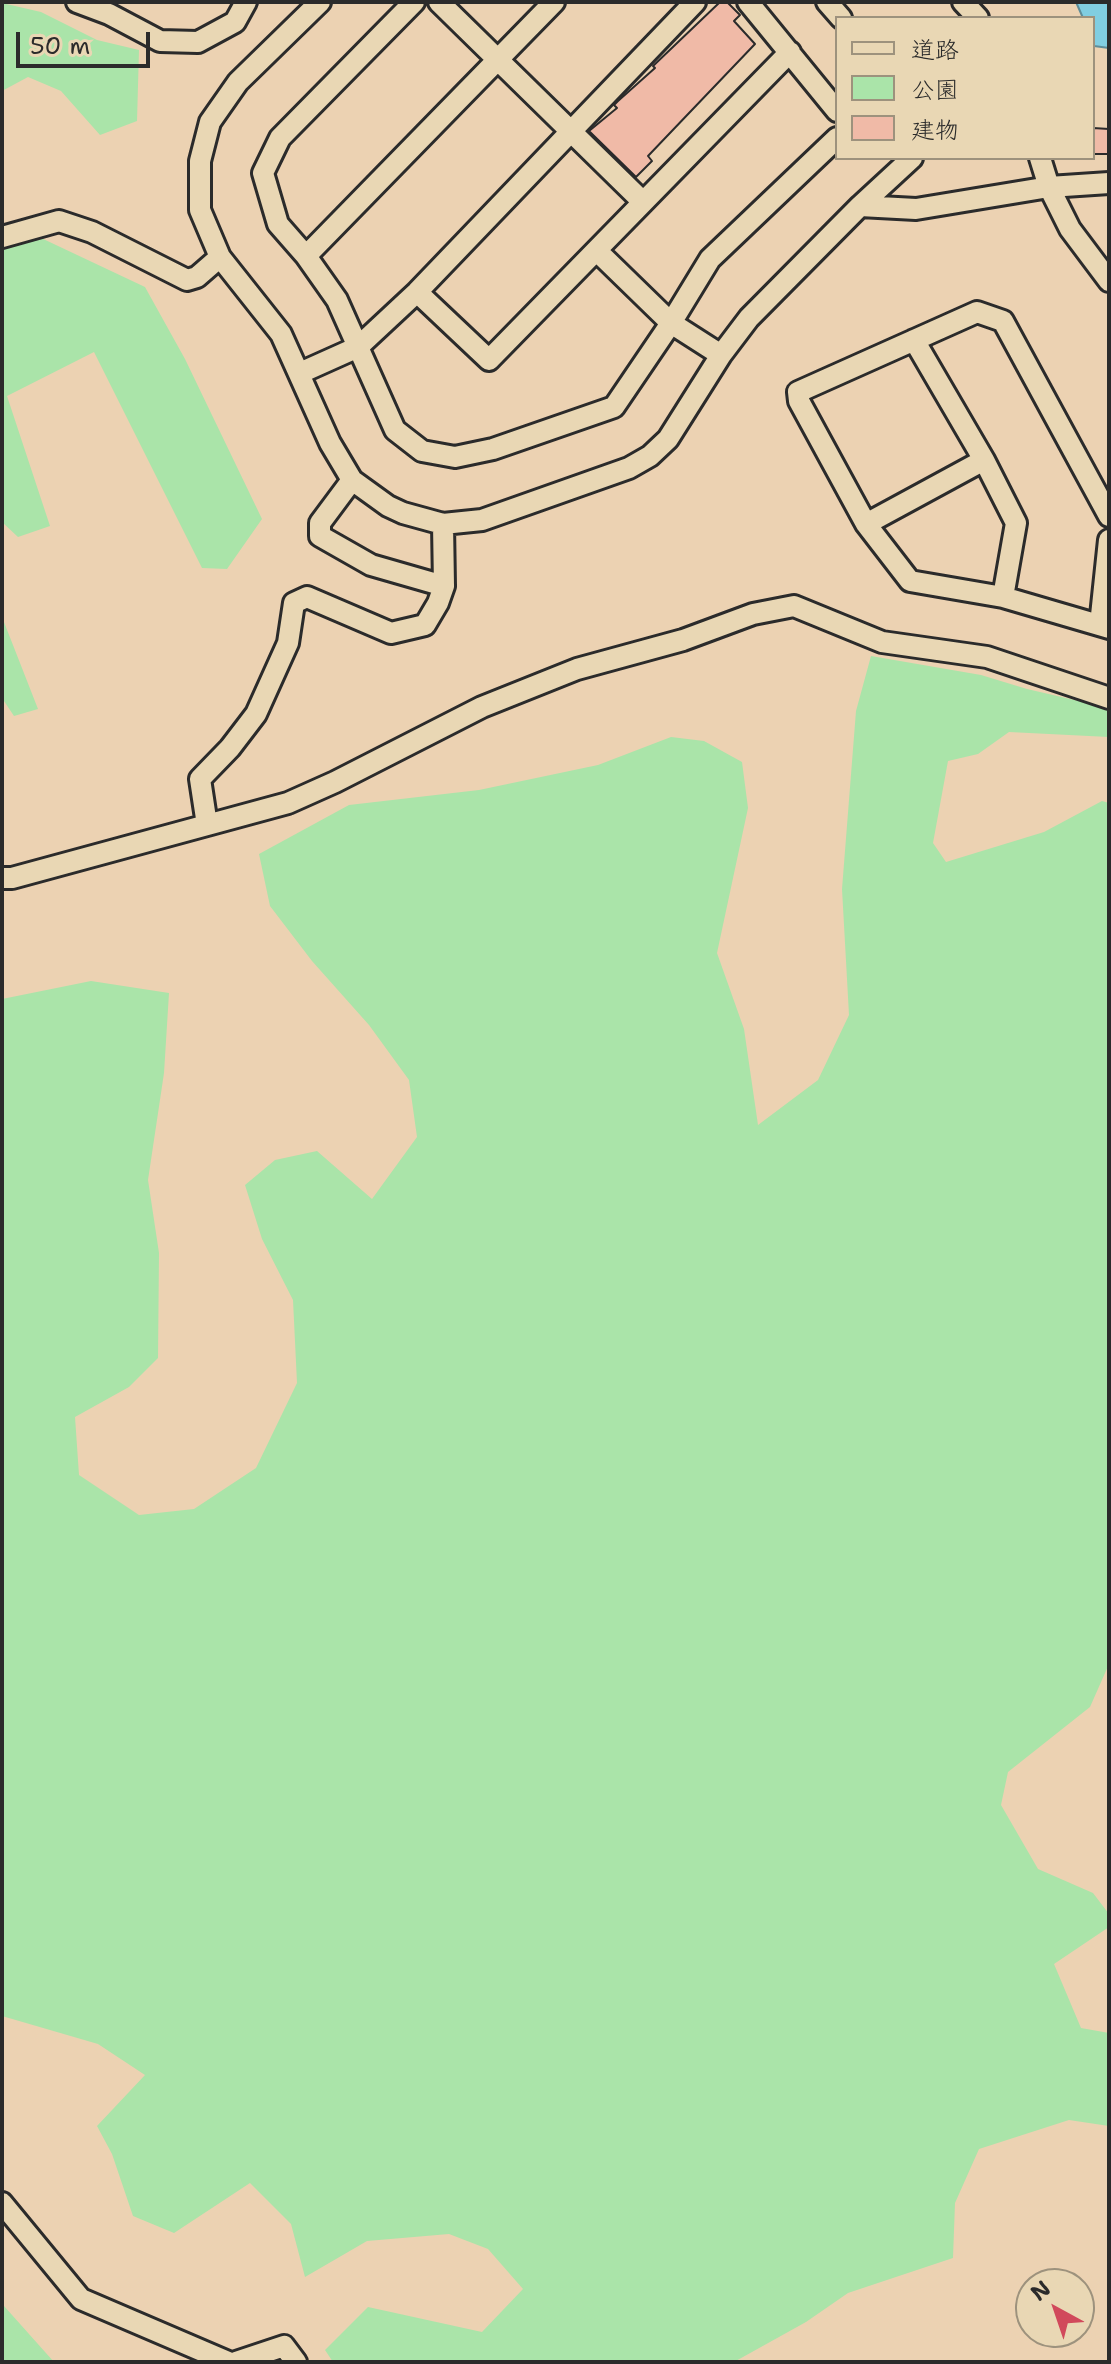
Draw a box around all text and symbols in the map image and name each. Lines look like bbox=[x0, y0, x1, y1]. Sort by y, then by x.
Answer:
scale bar bbox=[20, 16, 154, 66]
legend bbox=[835, 16, 1095, 160]
text: 50 m bbox=[30, 30, 90, 62]
text: 道路 bbox=[911, 34, 959, 66]
text: 公園 bbox=[911, 74, 959, 106]
text: 建物 bbox=[911, 114, 959, 146]
north arrow bbox=[1015, 2268, 1095, 2348]
text: N bbox=[1025, 2274, 1057, 2307]

